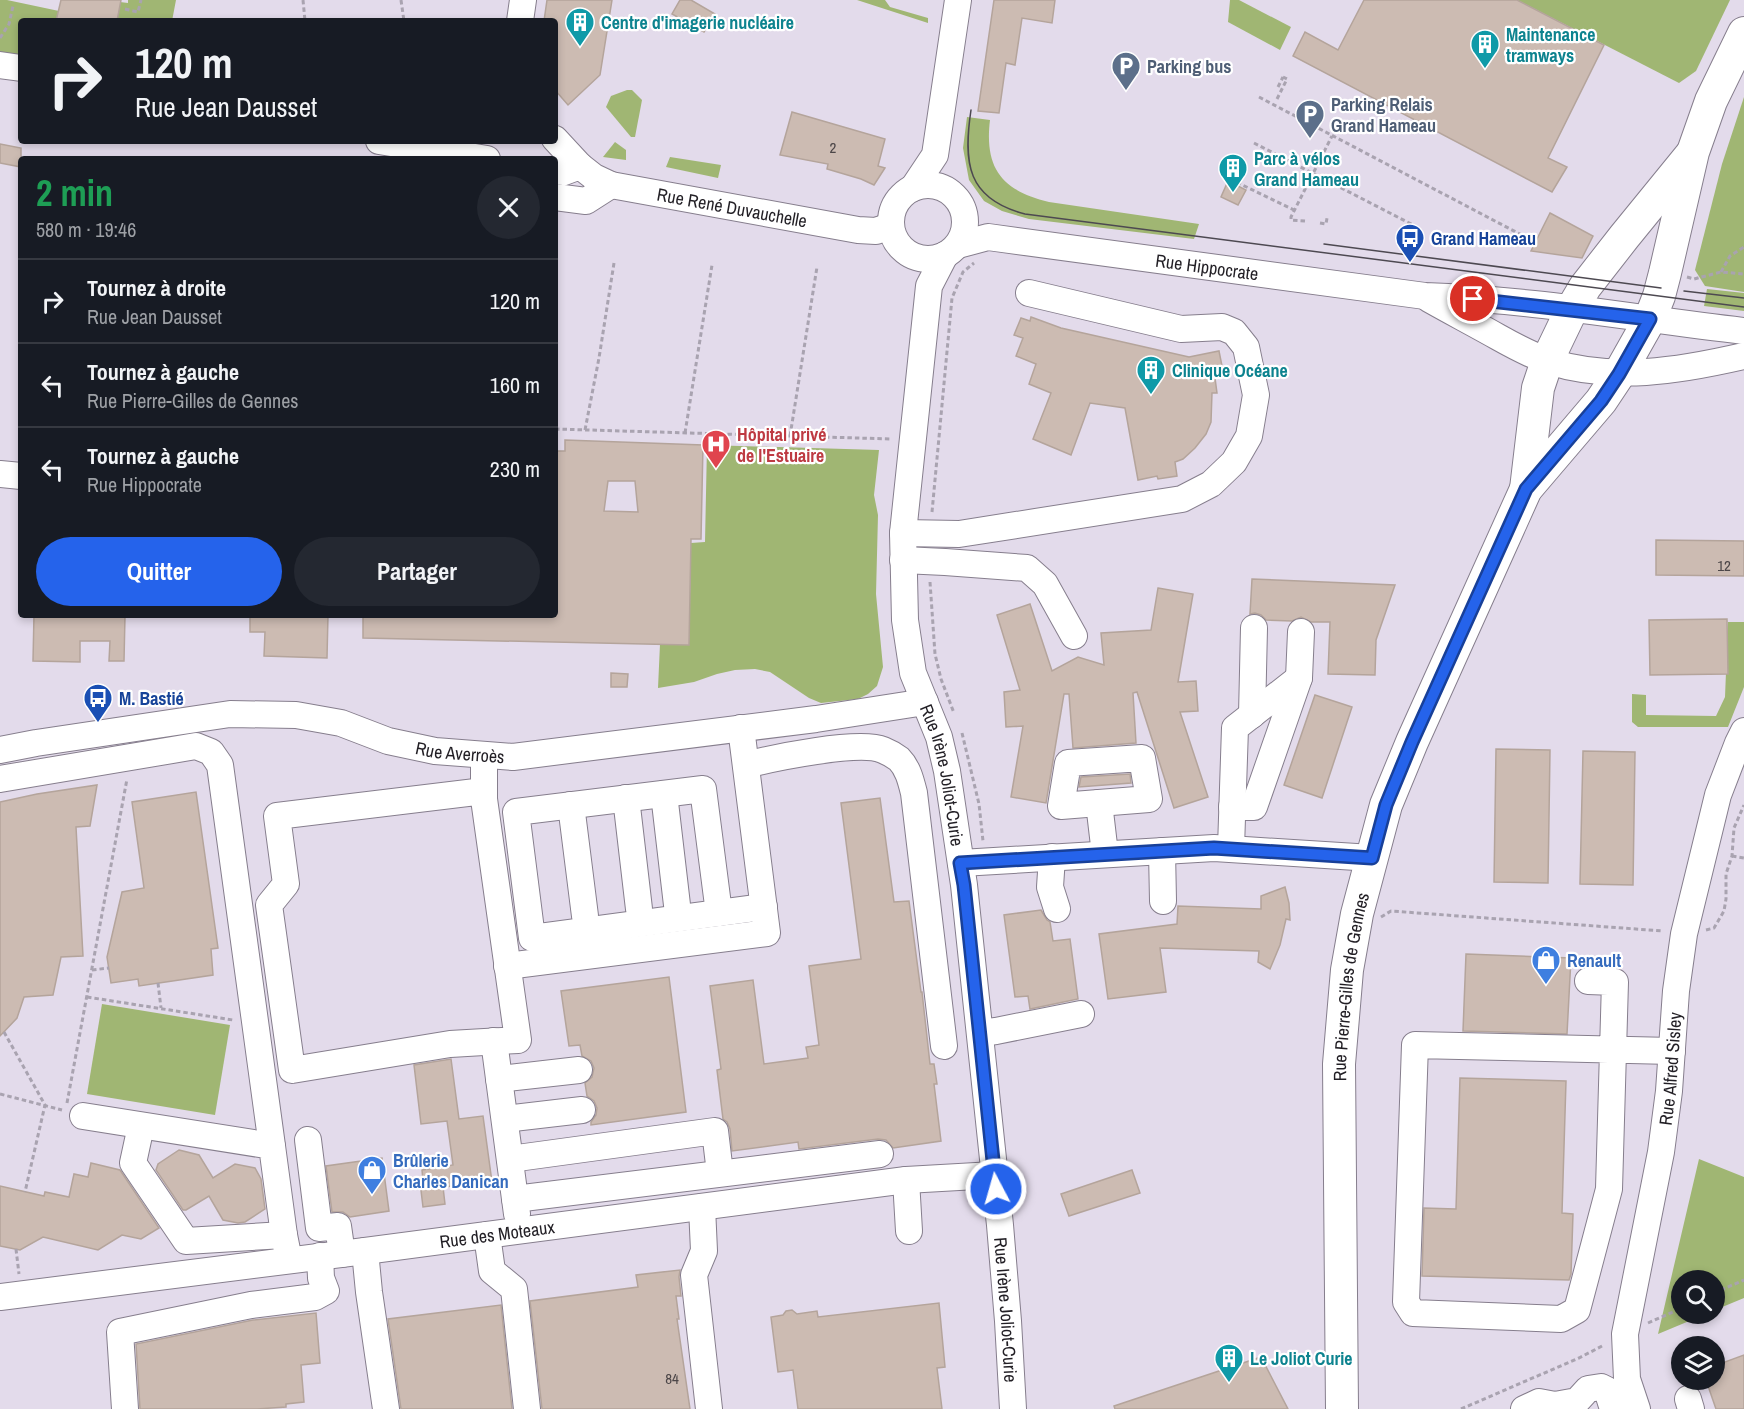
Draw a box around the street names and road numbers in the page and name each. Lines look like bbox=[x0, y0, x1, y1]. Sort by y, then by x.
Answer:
street label: Rue René Duvauchelle bbox=[655, 181, 809, 233]
street label: Rue Hippocrate bbox=[1154, 247, 1260, 286]
street label: Rue Irène Joliot-Curie bbox=[914, 700, 971, 848]
street label: Rue Averroès bbox=[413, 735, 505, 769]
street label: Rue Pierre-Gilles de Gennes bbox=[1326, 889, 1375, 1081]
street label: Rue Alfred Sisley bbox=[1652, 1011, 1687, 1127]
street label: Rue des Moteaux bbox=[438, 1214, 557, 1254]
street label: Rue Irène Joliot-Curie bbox=[989, 1236, 1024, 1383]

